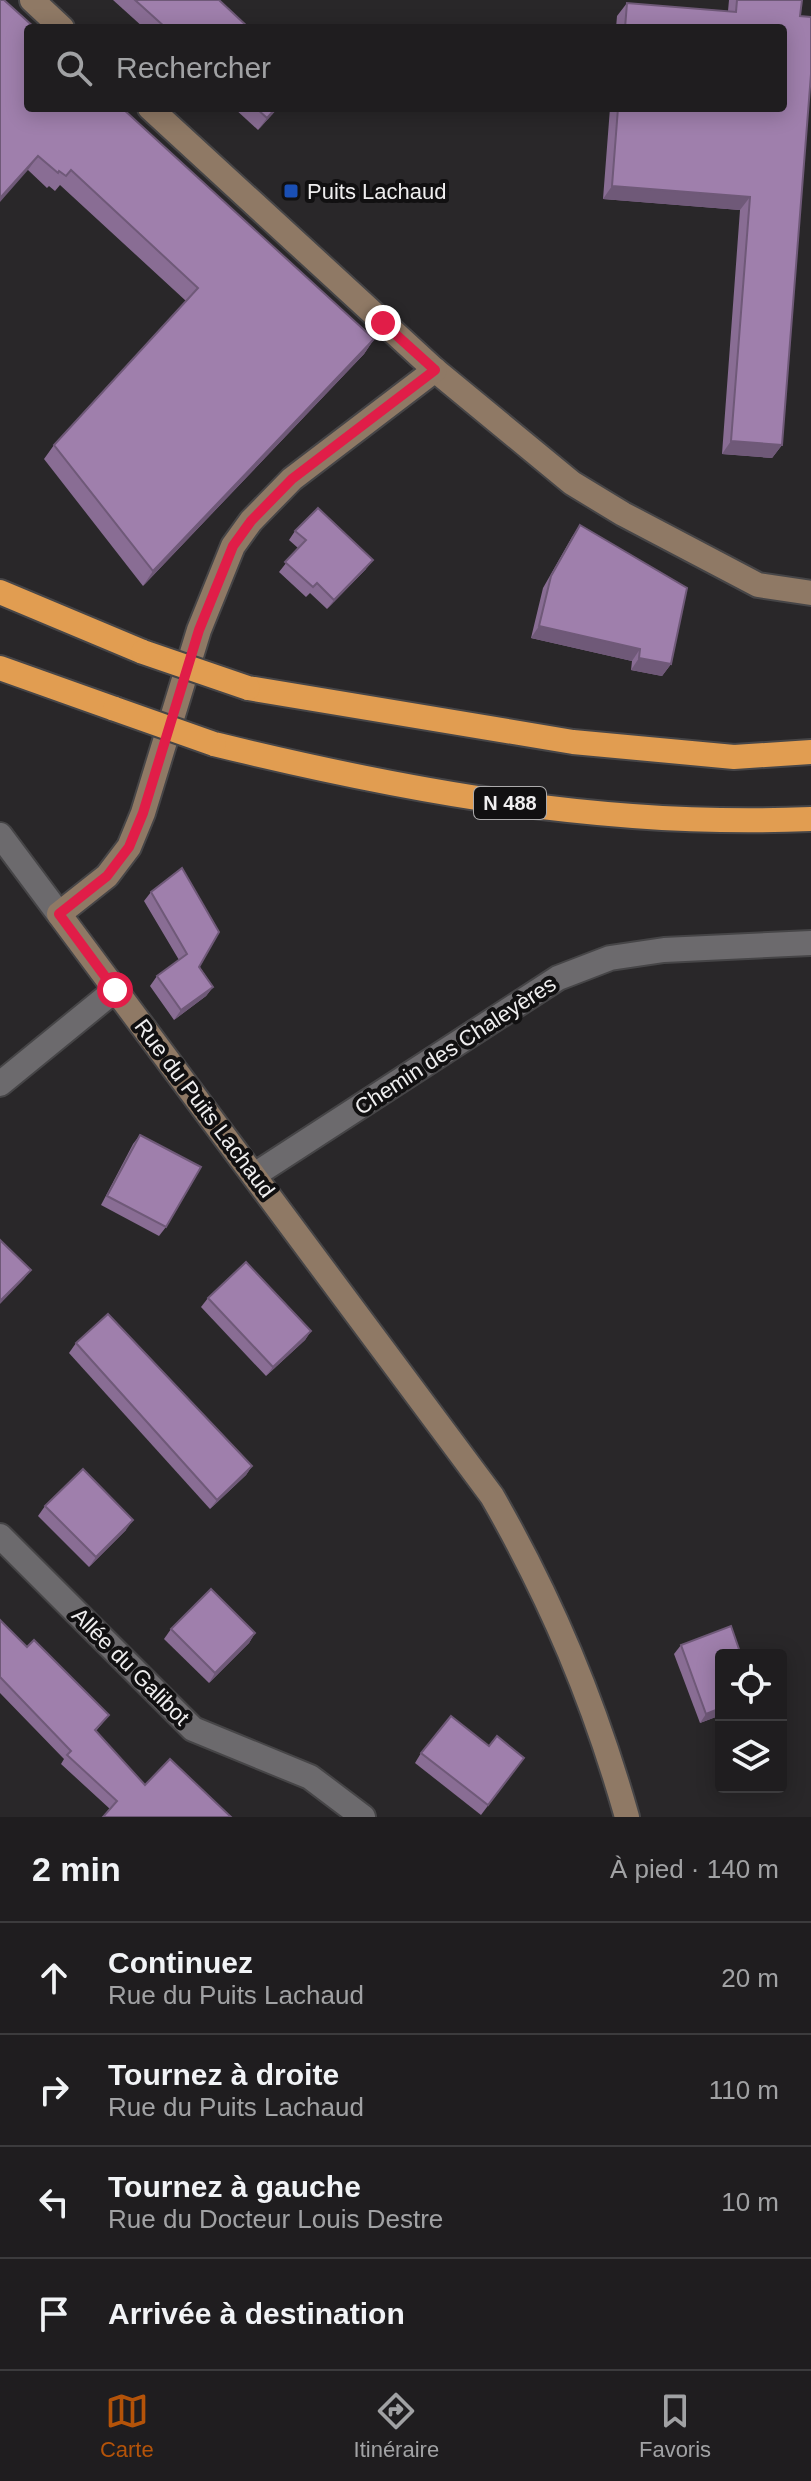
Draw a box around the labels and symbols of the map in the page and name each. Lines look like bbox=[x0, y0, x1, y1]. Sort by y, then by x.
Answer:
place label: Puits Lachaud bbox=[307, 179, 446, 204]
marker: Puits Lachaud bbox=[282, 182, 300, 200]
route end bbox=[365, 305, 401, 341]
road number: N 488 bbox=[474, 787, 546, 819]
street label: Chemin des Chaleyères bbox=[350, 971, 561, 1120]
route start bbox=[97, 972, 133, 1008]
street label: Rue du Puits Lachaud bbox=[129, 1014, 280, 1202]
street label: Allée du Galibot bbox=[67, 1603, 194, 1730]

